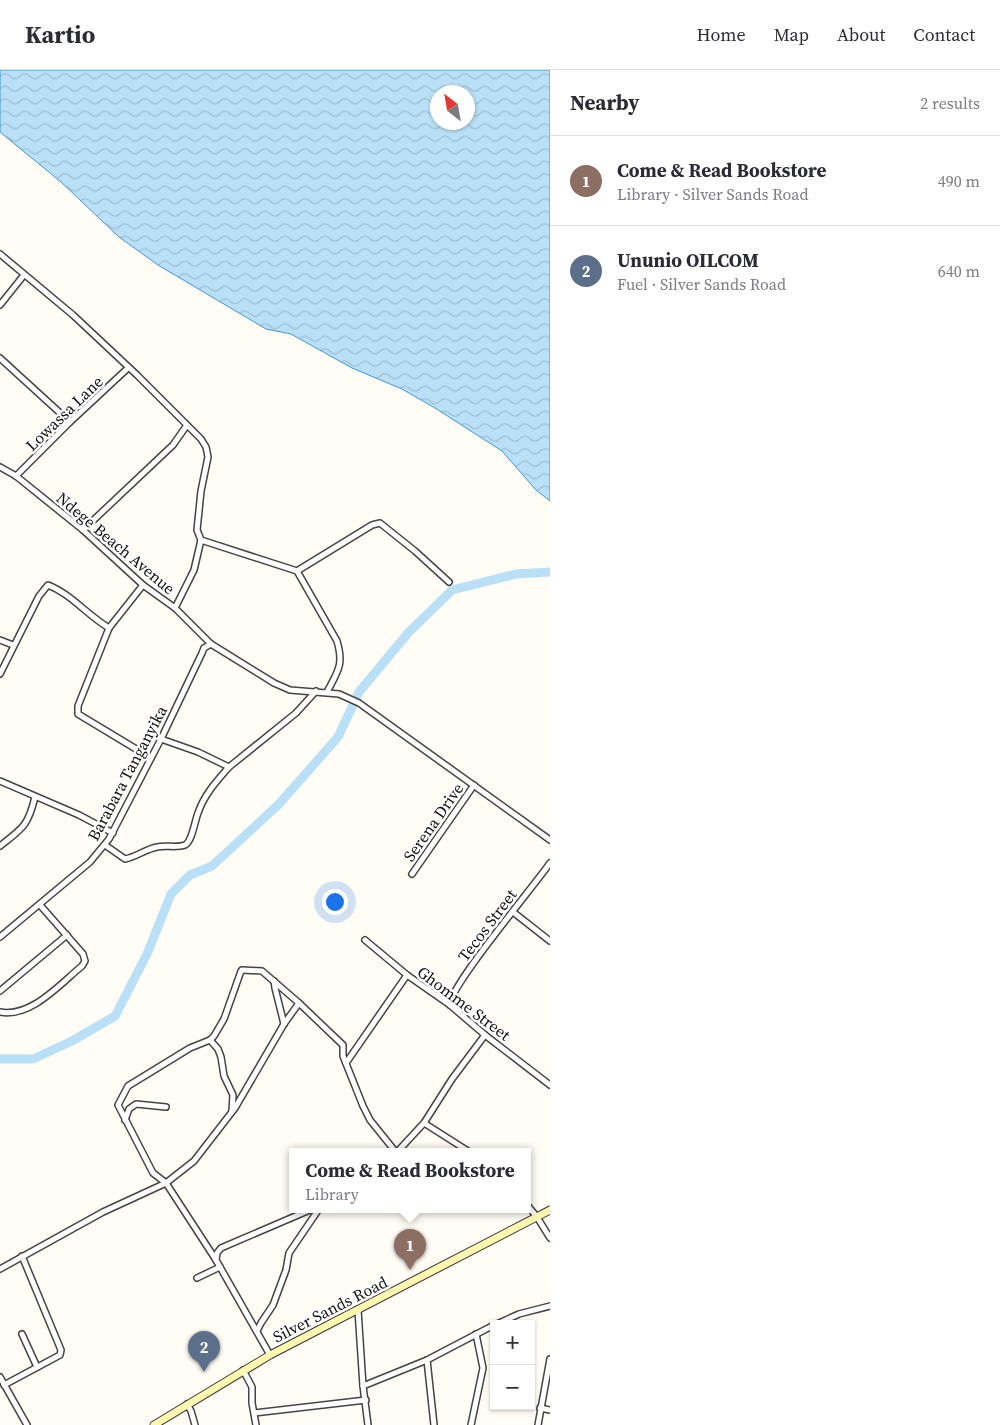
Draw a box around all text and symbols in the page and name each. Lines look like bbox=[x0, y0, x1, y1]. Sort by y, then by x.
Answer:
text: Kartio bbox=[25, 18, 95, 51]
text: Home bbox=[697, 22, 746, 47]
text: Map bbox=[774, 22, 809, 47]
text: About bbox=[837, 22, 885, 47]
text: Contact bbox=[913, 22, 975, 47]
north arrow bbox=[430, 85, 475, 130]
text: Nearby bbox=[570, 88, 640, 117]
text: 2 results bbox=[920, 92, 980, 114]
text: Come & Read Bookstore bbox=[617, 157, 826, 183]
text: 1 bbox=[582, 170, 590, 192]
text: 490 m bbox=[938, 170, 980, 192]
text: Library · Silver Sands Road bbox=[617, 183, 809, 205]
text: Ununio OILCOM bbox=[617, 247, 759, 273]
text: 2 bbox=[582, 260, 590, 282]
text: 640 m bbox=[938, 260, 980, 282]
text: Fuel · Silver Sands Road bbox=[617, 273, 786, 295]
street label: Lowassa Lane bbox=[21, 370, 107, 456]
street label: Ndege Beach Avenue bbox=[52, 487, 180, 599]
street label: Barabara Tanganyika bbox=[82, 701, 172, 844]
street label: Serena Drive bbox=[398, 778, 468, 866]
street label: Tecos Street bbox=[453, 884, 522, 966]
your location bbox=[322, 889, 348, 915]
street label: Ghomme Street bbox=[413, 961, 516, 1046]
popup bbox=[289, 1148, 531, 1213]
text: Come & Read Bookstore bbox=[305, 1157, 515, 1183]
text: Library bbox=[305, 1183, 359, 1205]
pin: 1 bbox=[394, 1229, 426, 1270]
street label: Silver Sands Road bbox=[269, 1271, 391, 1347]
map controls bbox=[490, 1320, 535, 1410]
button: + bbox=[490, 1320, 535, 1365]
pin: 2 bbox=[188, 1331, 220, 1372]
button: − bbox=[490, 1365, 535, 1410]

